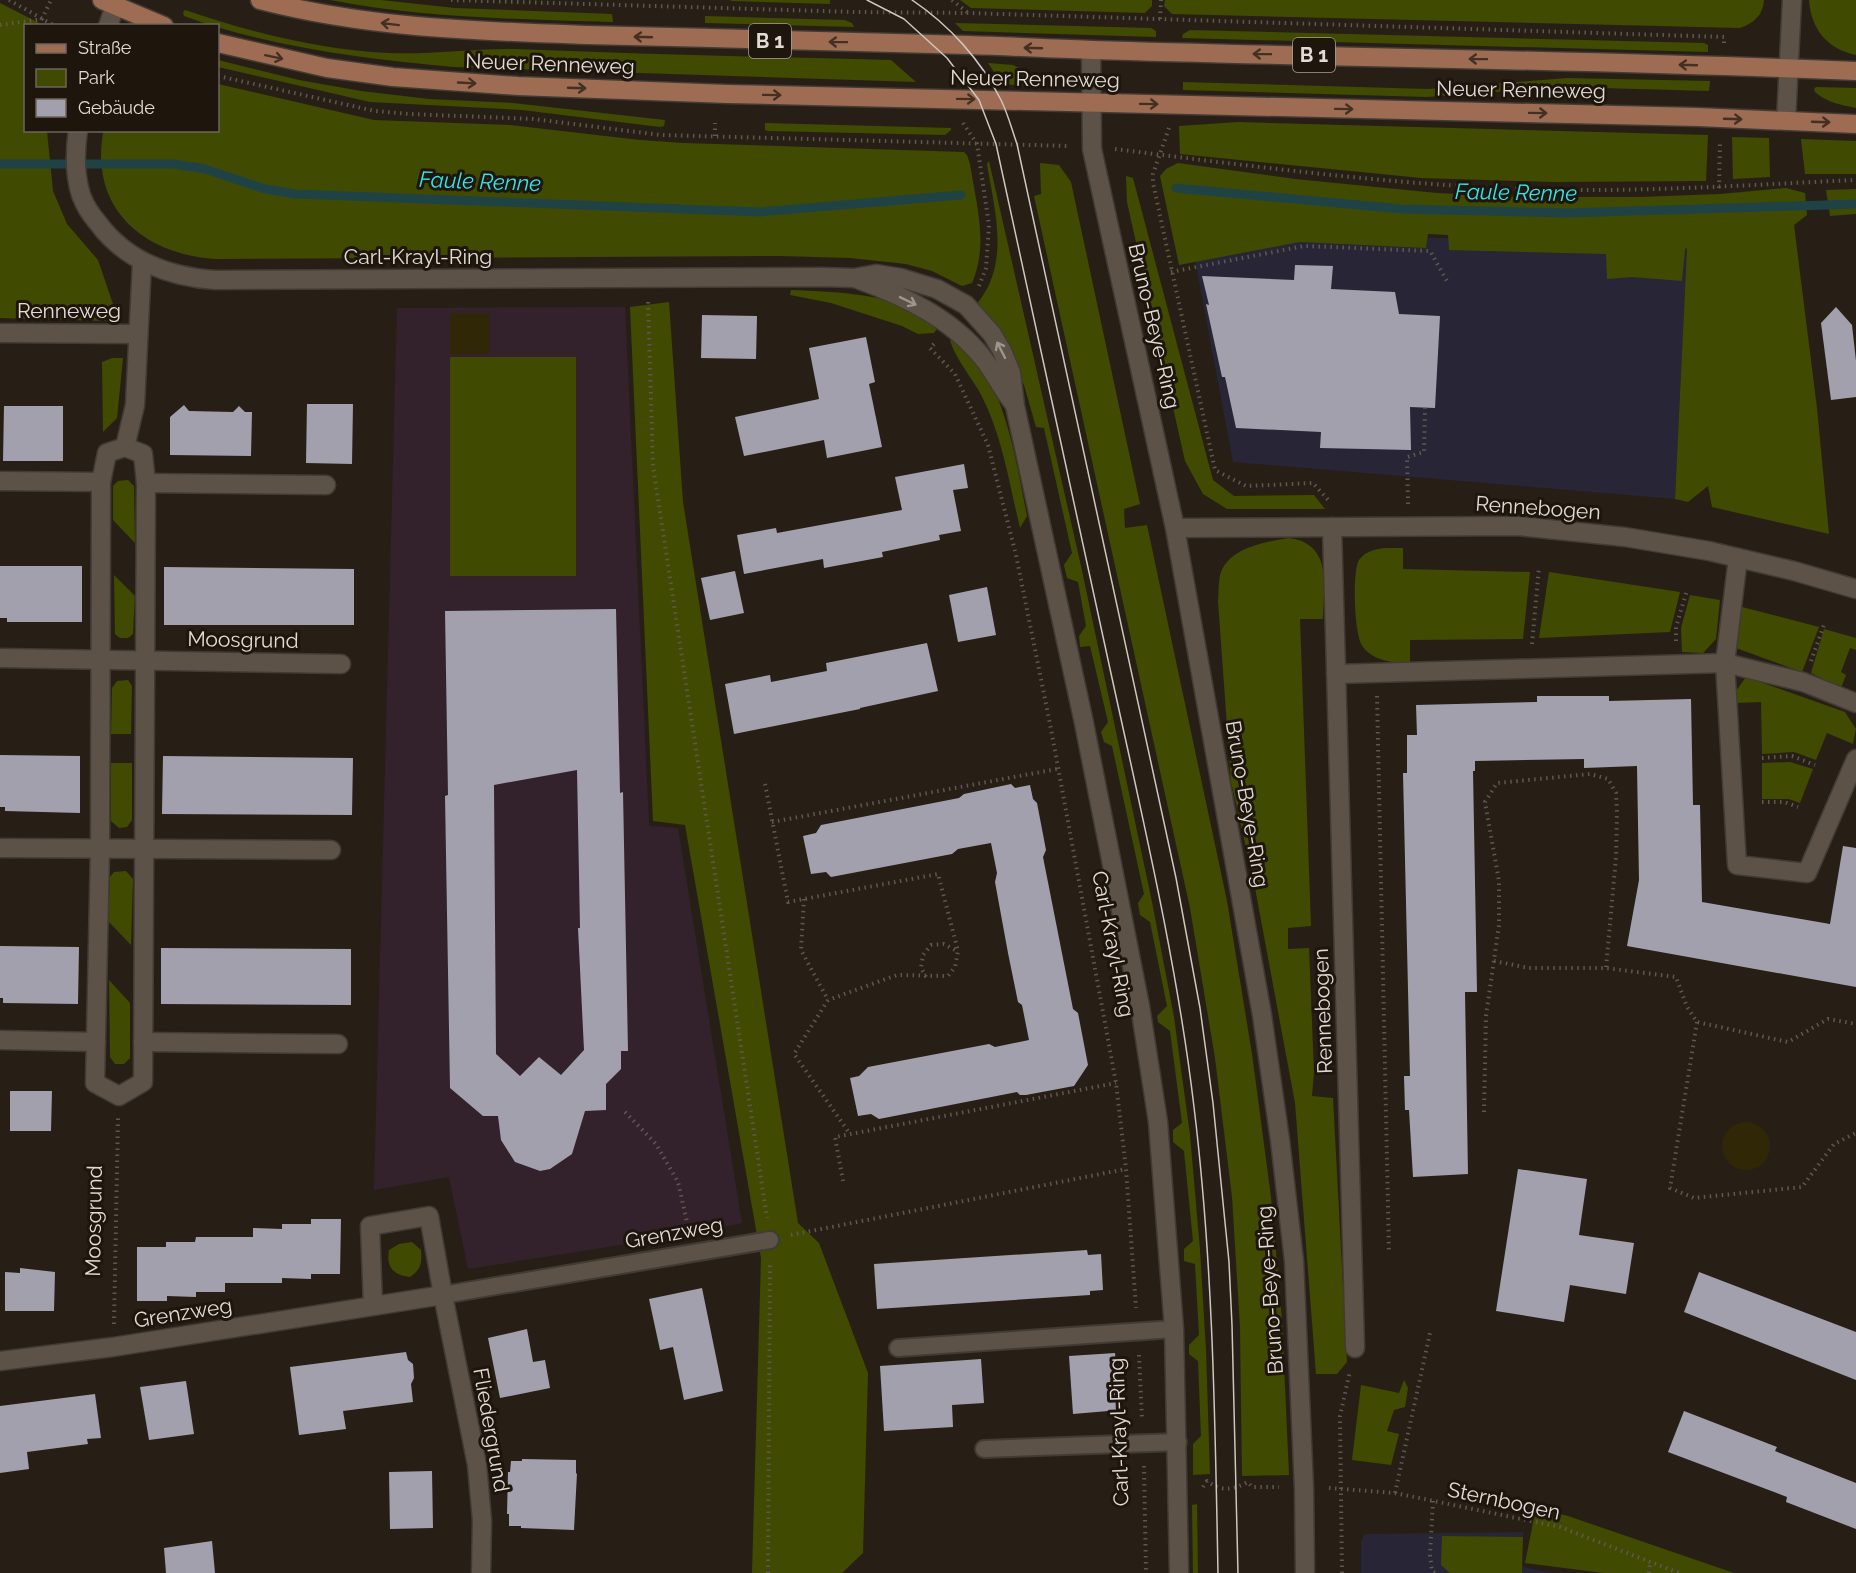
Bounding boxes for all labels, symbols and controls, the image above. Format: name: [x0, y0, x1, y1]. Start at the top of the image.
one-way arrow: [380, 19, 400, 30]
legend: [24, 24, 219, 132]
road number: B 1: [749, 24, 791, 58]
one-way arrow: [634, 31, 654, 42]
one-way arrow: [829, 36, 849, 48]
text: Straße: [78, 37, 132, 58]
road number: B 1: [1293, 38, 1335, 72]
one-way arrow: [1023, 42, 1043, 53]
street label: Neuer Renneweg: [465, 48, 635, 79]
one-way arrow: [1252, 48, 1272, 60]
one-way arrow: [264, 52, 284, 63]
one-way arrow: [1468, 53, 1488, 65]
one-way arrow: [1679, 60, 1699, 71]
street label: Neuer Renneweg: [950, 65, 1120, 92]
text: Park: [78, 67, 115, 88]
street label: Neuer Renneweg: [1436, 76, 1606, 103]
one-way arrow: [457, 78, 477, 89]
one-way arrow: [566, 83, 586, 94]
one-way arrow: [761, 89, 781, 101]
one-way arrow: [956, 94, 976, 105]
text: Gebäude: [78, 97, 155, 118]
one-way arrow: [1139, 98, 1159, 110]
one-way arrow: [1334, 103, 1354, 114]
one-way arrow: [1527, 108, 1547, 119]
one-way arrow: [1722, 113, 1742, 125]
one-way arrow: [1811, 117, 1831, 128]
water label: Faule Renne: [418, 166, 542, 196]
water label: Faule Renne: [1455, 178, 1578, 206]
street label: Bruno-Beye-Ring: [1123, 241, 1186, 411]
street label: Carl-Krayl-Ring: [344, 244, 492, 269]
one-way arrow: [899, 295, 917, 307]
street label: Renneweg: [17, 298, 121, 323]
one-way arrow: [994, 341, 1006, 359]
street label: Rennebogen: [1475, 491, 1602, 524]
street label: Moosgrund: [187, 626, 299, 653]
street label: Bruno-Beye-Ring: [1221, 719, 1274, 889]
street label: Carl-Krayl-Ring: [1087, 869, 1140, 1019]
street label: Rennebogen: [1308, 948, 1337, 1074]
street label: Moosgrund: [80, 1165, 107, 1277]
street label: Bruno-Beye-Ring: [1251, 1205, 1288, 1375]
street label: Grenzweg: [623, 1212, 725, 1253]
street label: Grenzweg: [132, 1292, 234, 1333]
street label: Carl-Krayl-Ring: [1103, 1357, 1134, 1507]
street label: Fliedergrund: [468, 1366, 515, 1494]
street label: Sternbogen: [1446, 1476, 1563, 1525]

